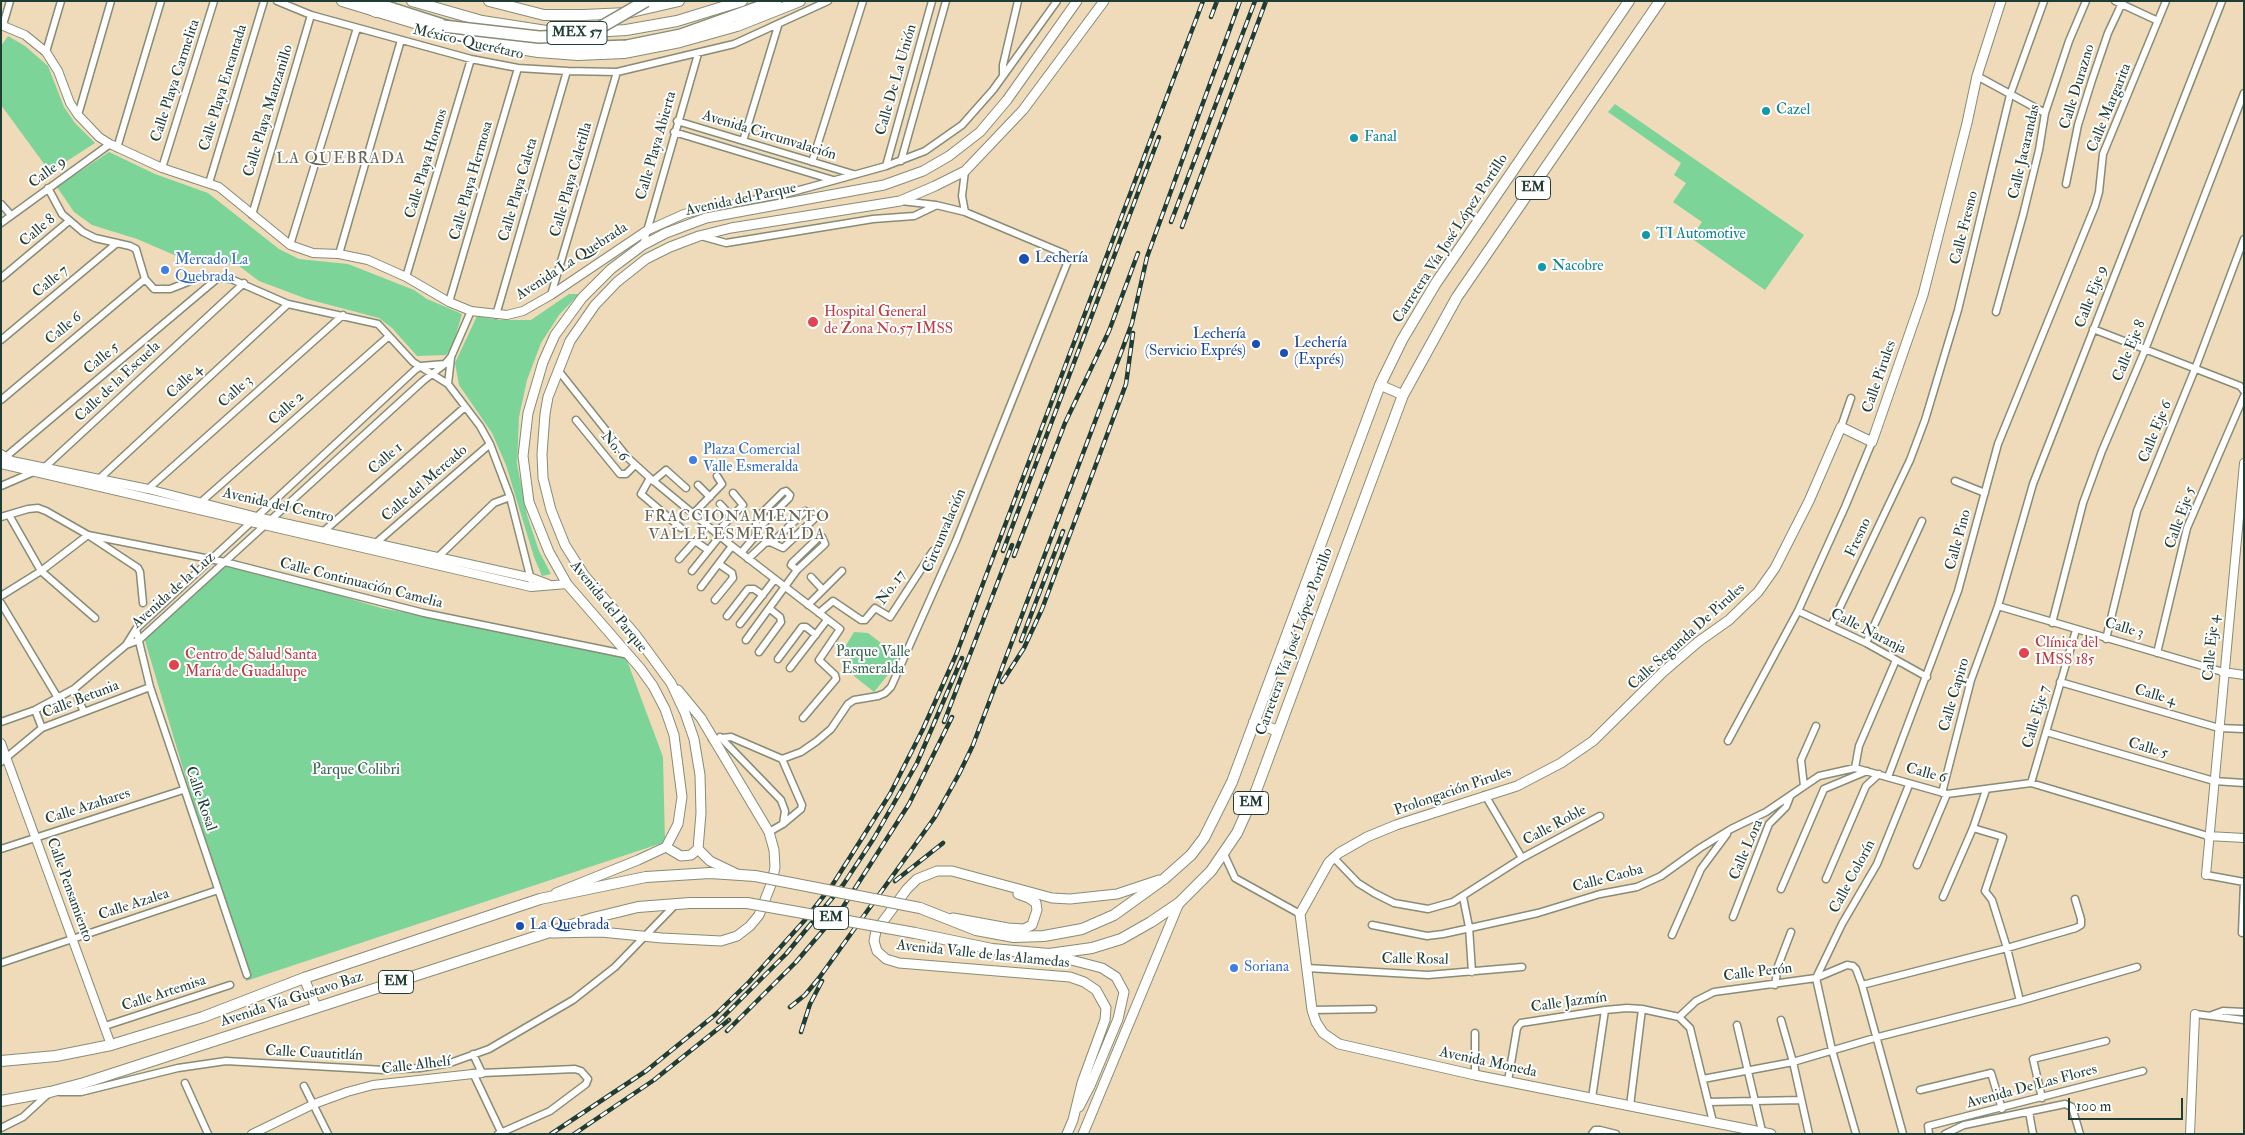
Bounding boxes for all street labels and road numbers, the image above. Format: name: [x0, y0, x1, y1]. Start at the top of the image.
street label: Calle Playa Carmelita: [148, 17, 204, 145]
street label: Calle Playa Encantada: [196, 22, 252, 154]
street label: México-Querétaro: [411, 22, 525, 64]
road number: MEX 57: [547, 22, 607, 44]
street label: Calle De La Unión: [873, 22, 921, 138]
street label: Calle Durazno: [2057, 42, 2099, 132]
street label: Calle Playa Manzanillo: [240, 43, 298, 179]
street label: Calle Margarita: [2084, 61, 2136, 155]
street label: Calle Playa Abierta: [633, 90, 681, 202]
street label: Calle Jacarandas: [2005, 103, 2045, 201]
street label: Calle Playa Hornos: [402, 107, 452, 221]
street label: Avenida Circunvalación: [700, 107, 838, 165]
street label: Calle Playa Hermosa: [446, 120, 498, 242]
street label: Calle Playa Caletilla: [547, 121, 597, 239]
street label: Calle Playa Caleta: [496, 136, 542, 244]
street label: Carretera Vía José López Portillo: [1390, 151, 1512, 327]
street label: Calle 9: [26, 153, 70, 193]
road number: EM: [1516, 177, 1550, 200]
street label: Avenida del Parque: [684, 179, 798, 221]
street label: Calle Fresno: [1947, 189, 1983, 267]
street label: Calle 8: [16, 211, 60, 251]
street label: Avenida La Quebrada: [513, 219, 631, 305]
street label: Calle 7: [29, 262, 73, 302]
street label: Calle Eje 9: [2072, 263, 2112, 331]
street label: Calle 6: [42, 309, 86, 349]
street label: Calle Eje 8: [2110, 318, 2150, 384]
street label: Calle de la Escuela: [72, 338, 164, 426]
street label: Calle Pirules: [1859, 338, 1901, 416]
street label: Calle 5: [81, 339, 123, 379]
street label: Calle 4: [163, 361, 207, 403]
street label: Calle 3: [215, 372, 257, 412]
street label: Calle 2: [265, 388, 309, 430]
street label: Calle Eje 6: [2135, 398, 2177, 466]
street label: No. 6: [596, 428, 632, 466]
street label: Calle 1: [365, 439, 407, 479]
street label: Calle del Mercado: [378, 442, 472, 526]
street label: Avenida del Centro: [221, 484, 335, 528]
street label: Calle Eje 5: [2162, 485, 2200, 551]
street label: Circunvalación: [919, 486, 971, 576]
street label: Calle Pino: [1942, 508, 1976, 572]
street label: Fresno: [1842, 516, 1876, 560]
street label: Carretera Vía José López Portillo: [1253, 546, 1337, 738]
street label: Avenida de la Luz: [129, 549, 219, 633]
street label: Calle Continuación Camelia: [278, 555, 444, 613]
street label: Avenida del Parque: [566, 557, 650, 657]
street label: No. 17: [873, 567, 911, 609]
street label: Calle Segunda De Pirules: [1625, 580, 1749, 694]
street label: Calle Naranja: [1827, 605, 1909, 659]
street label: Calle Eje 4: [2200, 614, 2224, 682]
street label: Calle 3: [2102, 615, 2146, 643]
street label: Calle Capiro: [1936, 656, 1974, 734]
street label: Calle Betunia: [40, 677, 122, 723]
street label: Calle 4: [2132, 682, 2178, 710]
street label: Calle Eje 7: [2019, 683, 2055, 751]
street label: Calle 5: [2126, 735, 2170, 763]
street label: Calle 6: [1904, 760, 1948, 788]
street label: Prolongación Pirules: [1392, 763, 1514, 821]
street label: Calle Rosal: [181, 764, 219, 834]
street label: Calle Azahares: [43, 785, 133, 829]
road number: EM: [1234, 791, 1268, 814]
street label: Calle Roble: [1520, 802, 1590, 850]
street label: Calle Lora: [1726, 817, 1768, 883]
street label: Calle Pensamiento: [42, 836, 96, 944]
street label: Calle Colorín: [1826, 837, 1880, 917]
street label: Calle Caoba: [1571, 861, 1645, 897]
street label: Calle Azalea: [96, 885, 172, 925]
road number: EM: [814, 906, 848, 930]
street label: Avenida Valle de las Alamedas: [896, 937, 1070, 973]
street label: Calle Rosal: [1381, 950, 1449, 970]
street label: Calle Perón: [1723, 960, 1793, 986]
street label: Avenida Vía Gustavo Baz: [218, 968, 366, 1032]
road number: EM: [378, 970, 414, 994]
street label: Calle Artemisa: [120, 972, 208, 1016]
street label: Calle Jazmín: [1530, 989, 1608, 1017]
street label: Calle Cuautitlán: [265, 1042, 363, 1066]
street label: Avenida Moneda: [1438, 1044, 1538, 1082]
street label: Calle Alhelí: [380, 1053, 452, 1079]
street label: Avenida De Las Flores: [1965, 1061, 2099, 1113]

